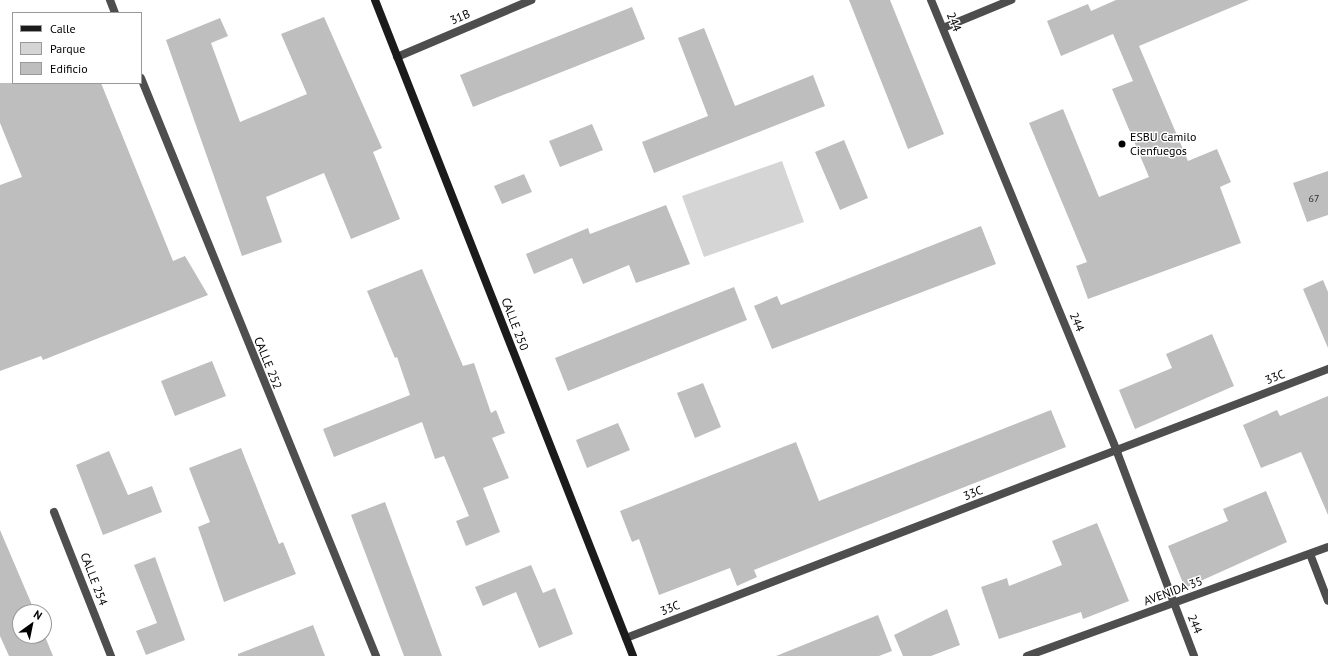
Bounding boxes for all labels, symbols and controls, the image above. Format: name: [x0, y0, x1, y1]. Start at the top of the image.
street label: 31B: [448, 6, 472, 28]
street label: 244: [944, 10, 964, 34]
legend: [12, 12, 142, 84]
text: Calle: [50, 21, 76, 36]
text: Parque: [50, 41, 85, 56]
text: Edificio: [50, 61, 88, 76]
place label: ESBU Camilo Cienfuegos: [1130, 130, 1196, 158]
marker: ESBU Camilo Cienfuegos: [1117, 139, 1127, 149]
house number: 67: [1309, 193, 1319, 205]
street label: CALLE 250: [498, 296, 532, 352]
street label: 244: [1067, 310, 1087, 334]
street label: CALLE 252: [251, 335, 285, 391]
street label: 33C: [1263, 367, 1287, 387]
street label: 33C: [961, 483, 985, 503]
street label: CALLE 254: [77, 551, 111, 607]
street label: AVENIDA 35: [1141, 574, 1205, 608]
street label: 33C: [658, 598, 682, 618]
north arrow: [12, 604, 52, 644]
text: N: [31, 607, 45, 623]
street label: 244: [1185, 612, 1205, 636]

